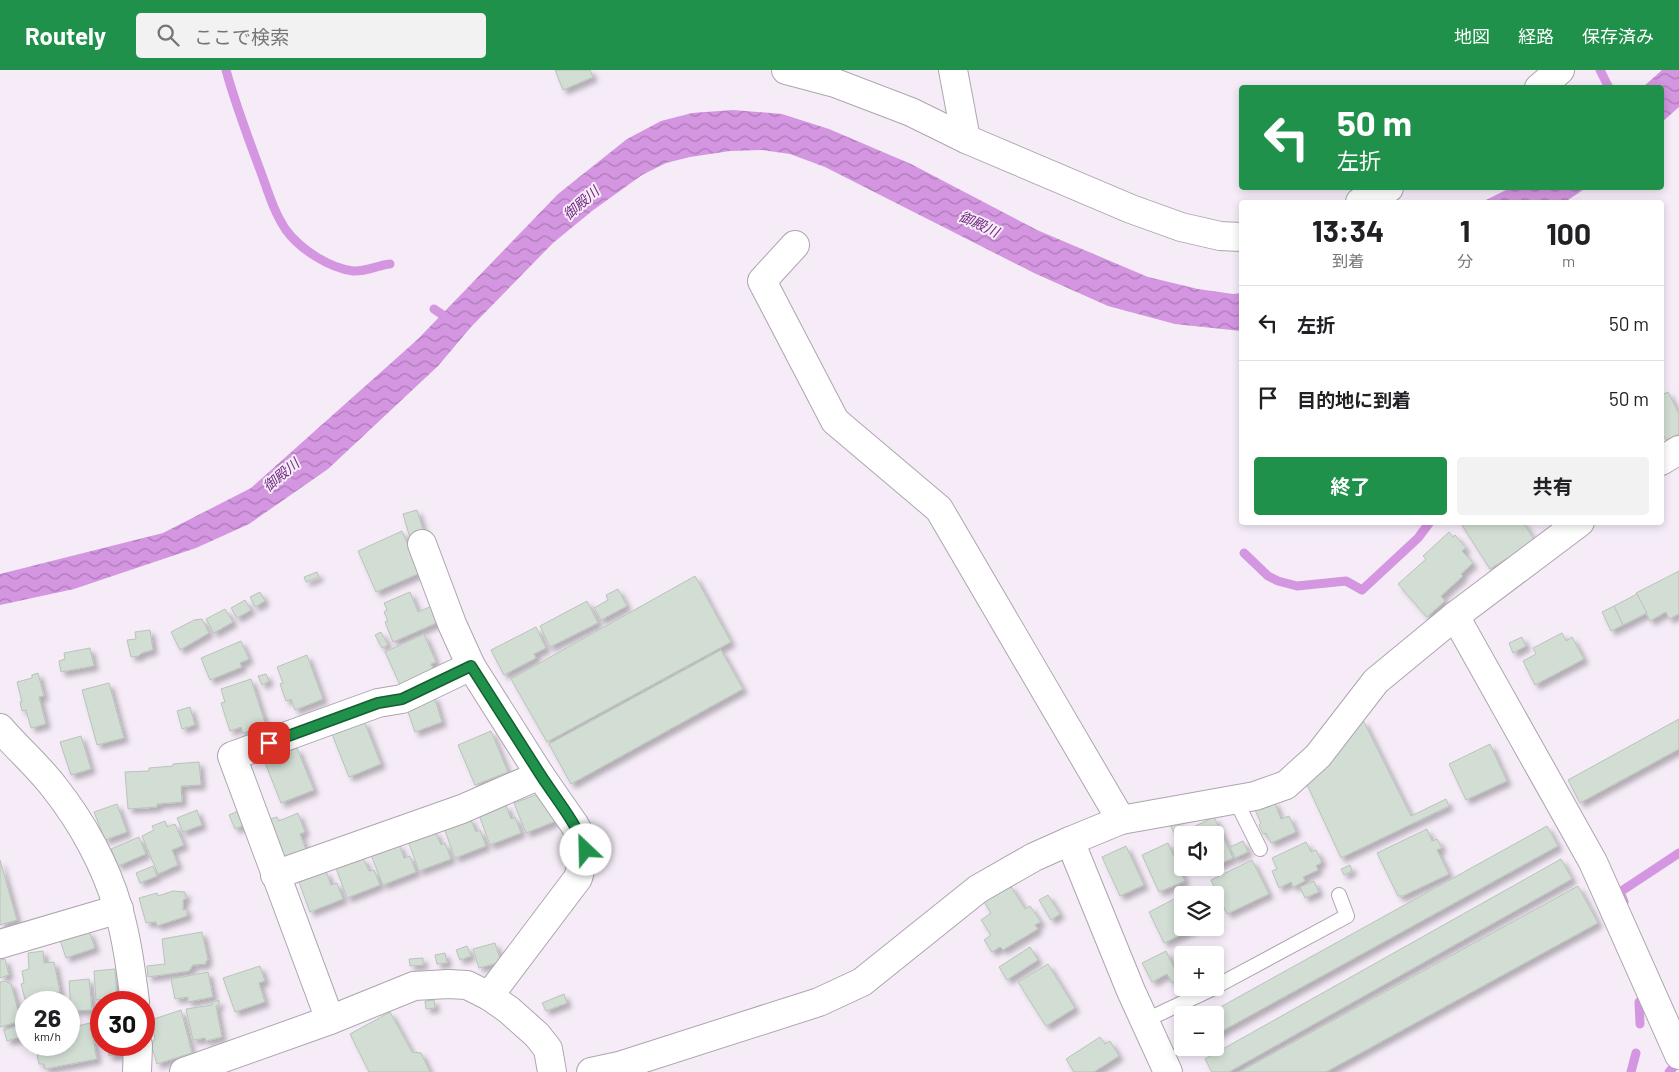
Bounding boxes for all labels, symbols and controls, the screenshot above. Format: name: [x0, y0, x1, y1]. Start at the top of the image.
search box: [136, 13, 486, 58]
text: Routely: [25, 21, 106, 50]
icon: search: [154, 21, 182, 49]
text: ここで検索: [194, 25, 289, 48]
text: 地図: [1454, 25, 1490, 47]
text: 経路: [1518, 25, 1554, 47]
text: 保存済み: [1582, 25, 1654, 47]
text: 50 m: [1337, 101, 1412, 143]
icon: left: [1254, 105, 1319, 170]
text: 左折: [1337, 147, 1381, 173]
water label: 御殿川: [559, 181, 604, 223]
water label: 御殿川: [957, 207, 1004, 241]
text: 13:34: [1312, 212, 1384, 248]
text: 1: [1460, 212, 1470, 248]
text: 100: [1546, 215, 1591, 251]
text: 到着: [1332, 251, 1364, 270]
text: 分: [1457, 251, 1473, 270]
text: m: [1562, 251, 1575, 270]
icon: left: [1254, 309, 1282, 337]
text: 50 m: [1609, 312, 1649, 335]
text: 左折: [1297, 313, 1335, 336]
icon: arrive: [1254, 384, 1282, 412]
text: 50 m: [1609, 387, 1649, 410]
text: 目的地に到着: [1297, 388, 1411, 411]
water label: 御殿川: [259, 453, 304, 495]
button: 終了: [1254, 457, 1447, 515]
button: 共有: [1457, 457, 1649, 515]
pin: [248, 722, 290, 764]
icon: arrive: [255, 729, 283, 757]
position arrow: [559, 823, 611, 875]
map controls: [1174, 826, 1224, 1056]
button: sound: [1174, 826, 1224, 876]
button: layers: [1174, 886, 1224, 936]
button: +: [1174, 946, 1224, 996]
speed limit sign: 30: [90, 991, 155, 1056]
text: 26: [34, 1002, 61, 1032]
button: −: [1174, 1006, 1224, 1056]
text: km/h: [34, 1029, 61, 1043]

